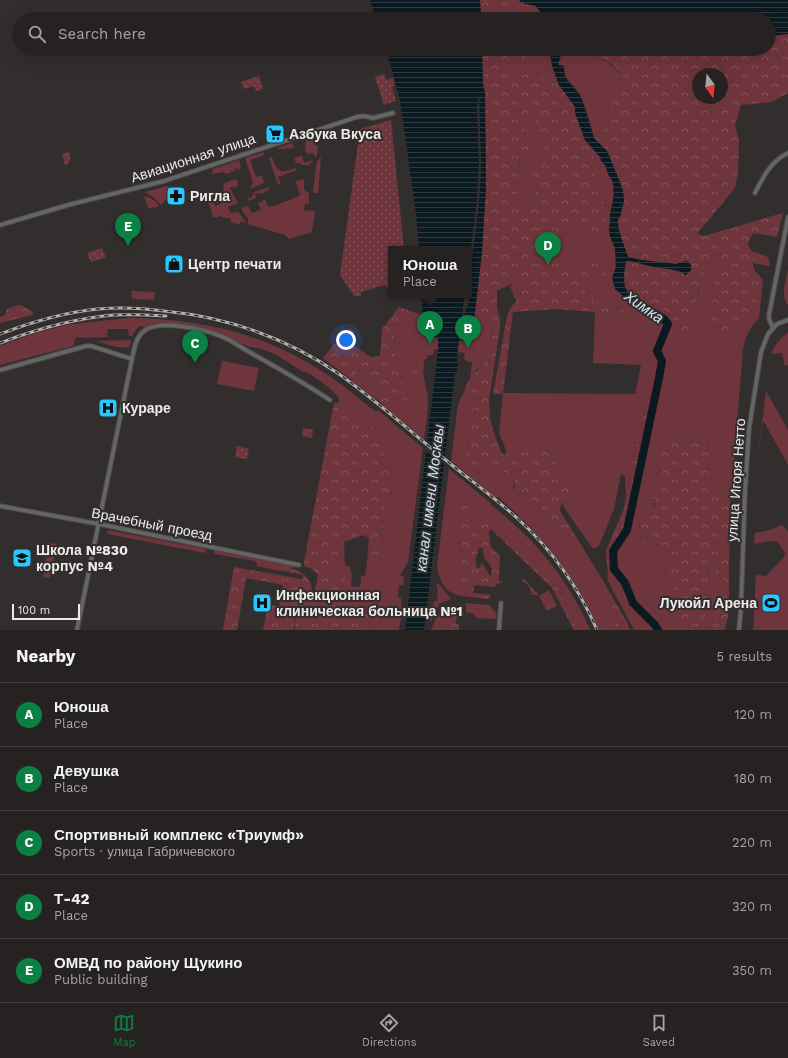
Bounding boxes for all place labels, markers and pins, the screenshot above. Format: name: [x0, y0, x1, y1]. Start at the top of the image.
supermarket icon: Азбука Вкуса: [264, 123, 286, 145]
place label: Азбука Вкуса: [289, 126, 381, 142]
pharmacy icon: Ригла: [165, 185, 187, 207]
place label: Ригла: [190, 188, 230, 204]
pin: E: [115, 213, 141, 246]
pin: D: [535, 232, 561, 265]
shop icon: Центр печати: [163, 253, 185, 275]
place label: Центр печати: [188, 256, 281, 272]
pin: A: [417, 311, 443, 344]
pin: B: [455, 315, 481, 348]
pin: C: [182, 330, 208, 363]
hospital icon: Кураре: [97, 397, 119, 419]
place label: Кураре: [122, 400, 171, 416]
place label: Школа №830 корпус №4: [36, 542, 128, 574]
school or university icon: Школа №830 корпус №4: [11, 547, 33, 569]
place label: Инфекционная клиническая больница №1: [276, 587, 463, 619]
hospital icon: Инфекционная клиническая больница №1: [251, 592, 273, 614]
sports icon: Лукойл Арена: [760, 592, 782, 614]
place label: Лукойл Арена: [660, 595, 757, 611]

